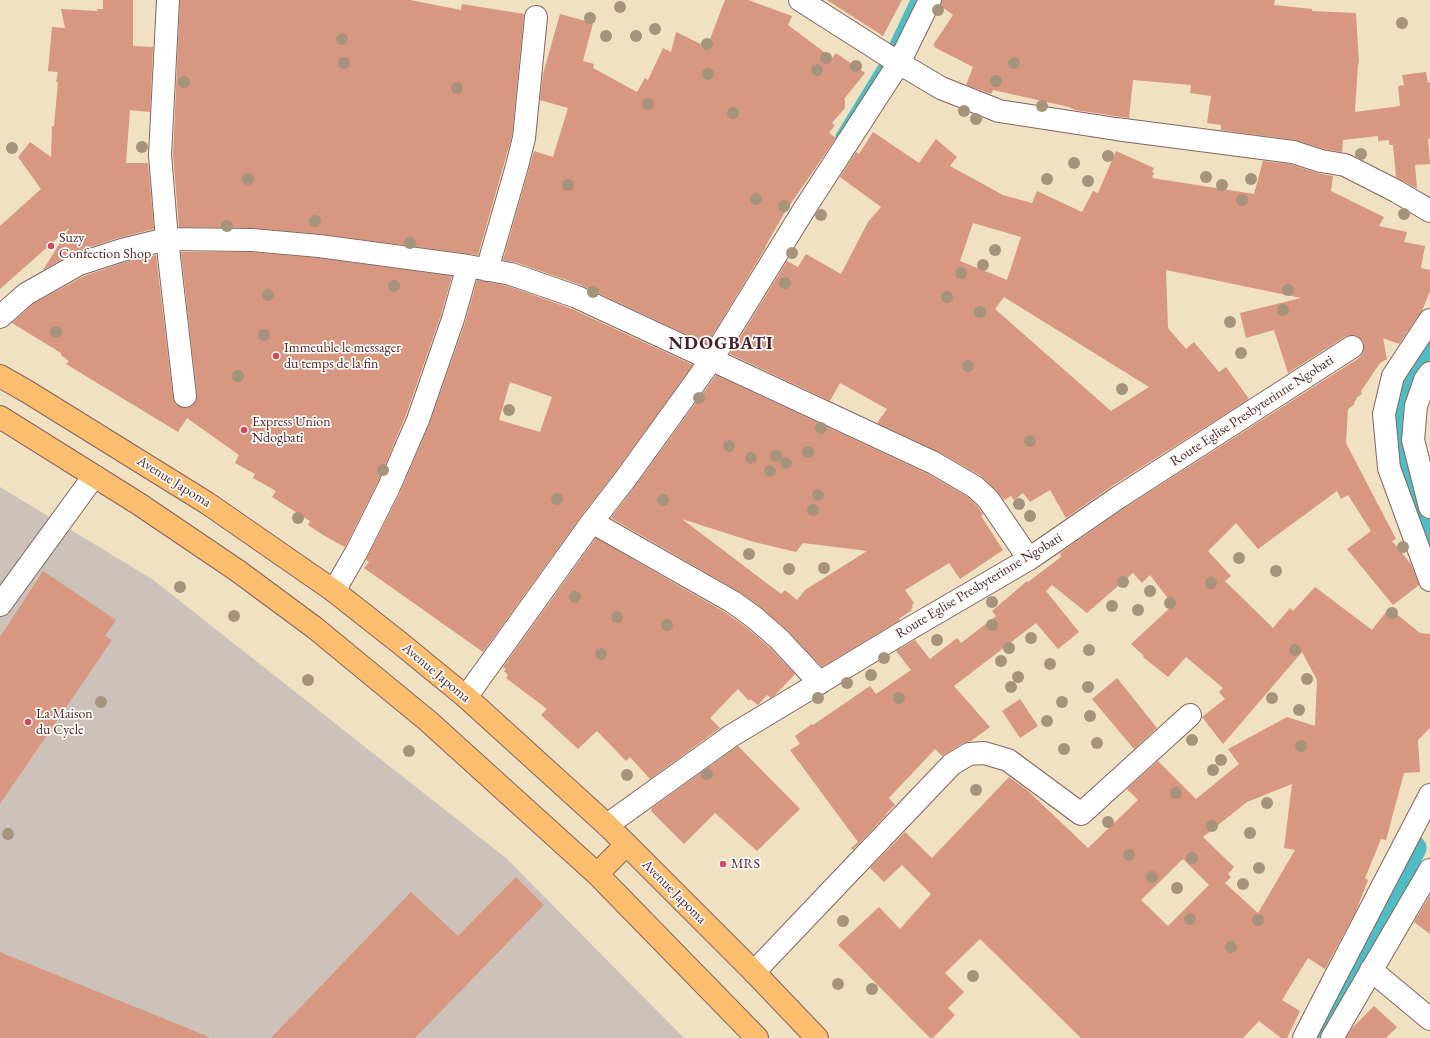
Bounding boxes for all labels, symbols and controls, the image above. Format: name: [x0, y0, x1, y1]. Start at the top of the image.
place label: Suzy Confection Shop: [59, 230, 151, 262]
marker: Suzy Confection Shop: [46, 241, 56, 251]
district label: NDOGBATI: [669, 333, 773, 355]
place label: Immeuble le messager du temps de la fin: [284, 340, 401, 372]
marker: Immeuble le messager du temps de la fin: [271, 351, 281, 361]
street label: Route Eglise Presbyterinne Ngobati: [1167, 352, 1337, 470]
place label: Express Union Ndogbati: [252, 414, 331, 446]
marker: Express Union Ndogbati: [239, 425, 249, 435]
street label: Avenue Japoma: [134, 453, 214, 511]
street label: Route Eglise Presbyterinne Ngobati: [893, 530, 1065, 642]
street label: Avenue Japoma: [398, 640, 474, 706]
place label: La Maison du Cycle: [36, 706, 93, 738]
marker: La Maison du Cycle: [23, 717, 33, 727]
street label: Avenue Japoma: [638, 856, 710, 928]
place label: MRS: [731, 856, 760, 872]
marker: MRS: [718, 859, 728, 869]

